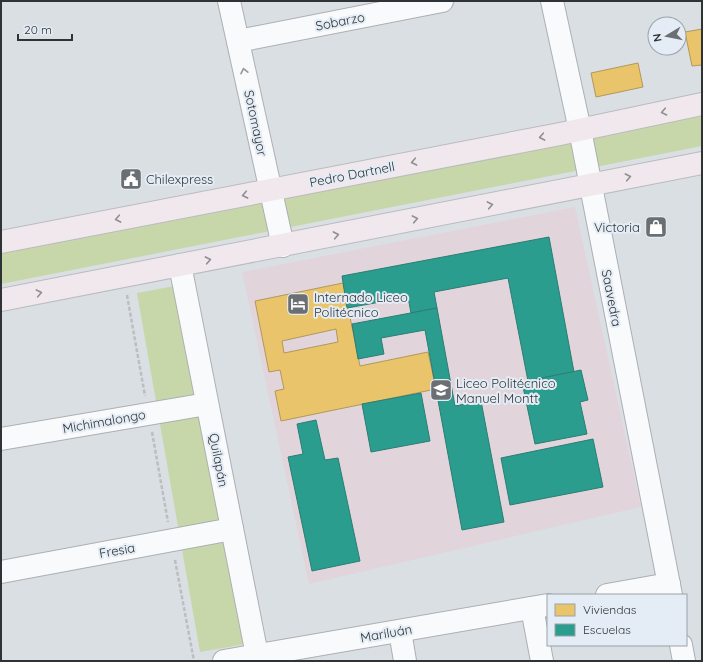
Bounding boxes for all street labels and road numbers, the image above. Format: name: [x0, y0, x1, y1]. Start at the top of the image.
street label: Sobarzo: [314, 8, 366, 34]
street label: Sotomayor: [241, 88, 271, 158]
street label: Pedro Dartnell: [308, 158, 396, 190]
street label: Saavedra: [599, 268, 625, 328]
street label: Michimalongo: [61, 406, 147, 436]
street label: Quilapán: [206, 432, 232, 488]
street label: Fresia: [98, 539, 136, 561]
street label: Mariluán: [359, 621, 413, 645]

